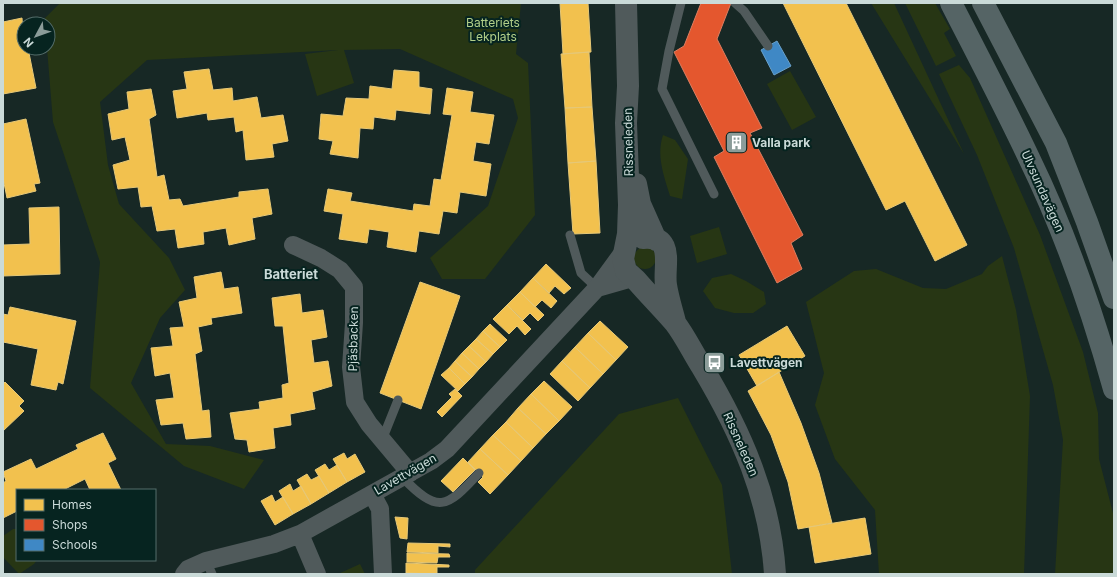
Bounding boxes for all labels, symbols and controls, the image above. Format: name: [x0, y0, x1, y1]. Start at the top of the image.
park label: Batteriets Lekplats: [466, 15, 520, 44]
north arrow: [16, 16, 56, 56]
text: N: [20, 35, 36, 50]
street label: Rissneleden: [620, 108, 636, 176]
building icon: Valla park: [724, 129, 750, 155]
place label: Valla park: [752, 135, 810, 150]
street label: Ulvsundavägen: [1018, 148, 1068, 234]
district label: Batteriet: [264, 266, 318, 282]
street label: Pjäsbacken: [345, 306, 361, 372]
bus stop icon: Lavettvägen: [701, 349, 727, 375]
place label: Lavettvägen: [730, 355, 803, 370]
street label: Rissneleden: [720, 410, 762, 478]
street label: Lavettvägen: [371, 450, 439, 498]
legend: [16, 489, 156, 561]
text: Homes: [52, 497, 92, 512]
text: Shops: [52, 517, 88, 532]
text: Schools: [52, 537, 97, 552]

